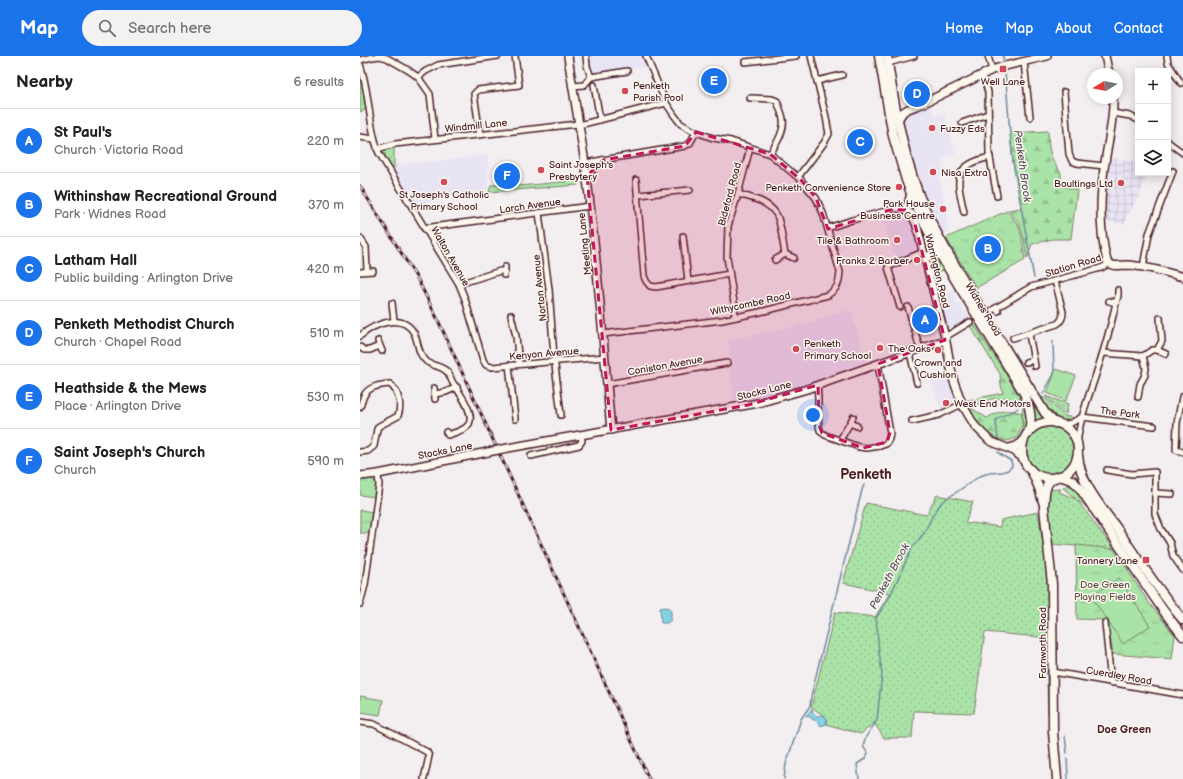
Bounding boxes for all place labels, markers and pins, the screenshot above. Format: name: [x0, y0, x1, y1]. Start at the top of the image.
marker: Well Lane: [998, 64, 1008, 74]
pin: E: [701, 66, 727, 96]
place label: Well Lane: [981, 76, 1025, 88]
pin: D: [904, 79, 930, 109]
place label: Penketh Parish Pool: [633, 80, 683, 104]
marker: Penketh Parish Pool: [620, 86, 630, 96]
marker: Fuzzy Eds: [927, 123, 937, 133]
place label: Fuzzy Eds: [940, 123, 985, 135]
pin: C: [847, 127, 873, 157]
place label: Saint Joseph's Presbytery: [549, 159, 613, 183]
pin: F: [494, 161, 520, 191]
marker: Saint Joseph's Presbytery: [536, 165, 546, 175]
marker: Nisa Extra: [928, 167, 938, 177]
place label: Nisa Extra: [941, 167, 988, 179]
marker: St Joseph's Catholic Primary School: [439, 177, 449, 187]
place label: Boultings Ltd: [1054, 178, 1113, 190]
marker: Boultings Ltd: [1116, 178, 1126, 188]
place label: Penketh Convenience Store: [765, 182, 891, 194]
marker: Penketh Convenience Store: [894, 182, 904, 192]
place label: St Joseph's Catholic Primary School: [399, 189, 489, 213]
place label: Park House Business Centre: [860, 198, 935, 222]
marker: Park House Business Centre: [938, 204, 948, 214]
pin: B: [975, 234, 1001, 264]
place label: Tile & Bathroom: [817, 235, 889, 247]
marker: Tile & Bathroom: [892, 235, 902, 245]
place label: Franks 2 Barber: [836, 255, 909, 267]
marker: Franks 2 Barber: [912, 255, 922, 265]
pin: A: [912, 305, 938, 335]
place label: Penketh Primary School: [804, 338, 871, 362]
marker: The Oaks: [875, 343, 885, 353]
place label: The Oaks: [888, 343, 931, 355]
marker: Penketh Primary School: [791, 344, 801, 354]
marker: Crown and Cushion: [933, 345, 943, 355]
place label: Crown and Cushion: [914, 357, 962, 381]
marker: West End Motors: [941, 398, 951, 408]
place label: West End Motors: [954, 398, 1031, 410]
place label: Tannery Lane: [1077, 555, 1138, 567]
marker: Tannery Lane: [1141, 555, 1151, 565]

